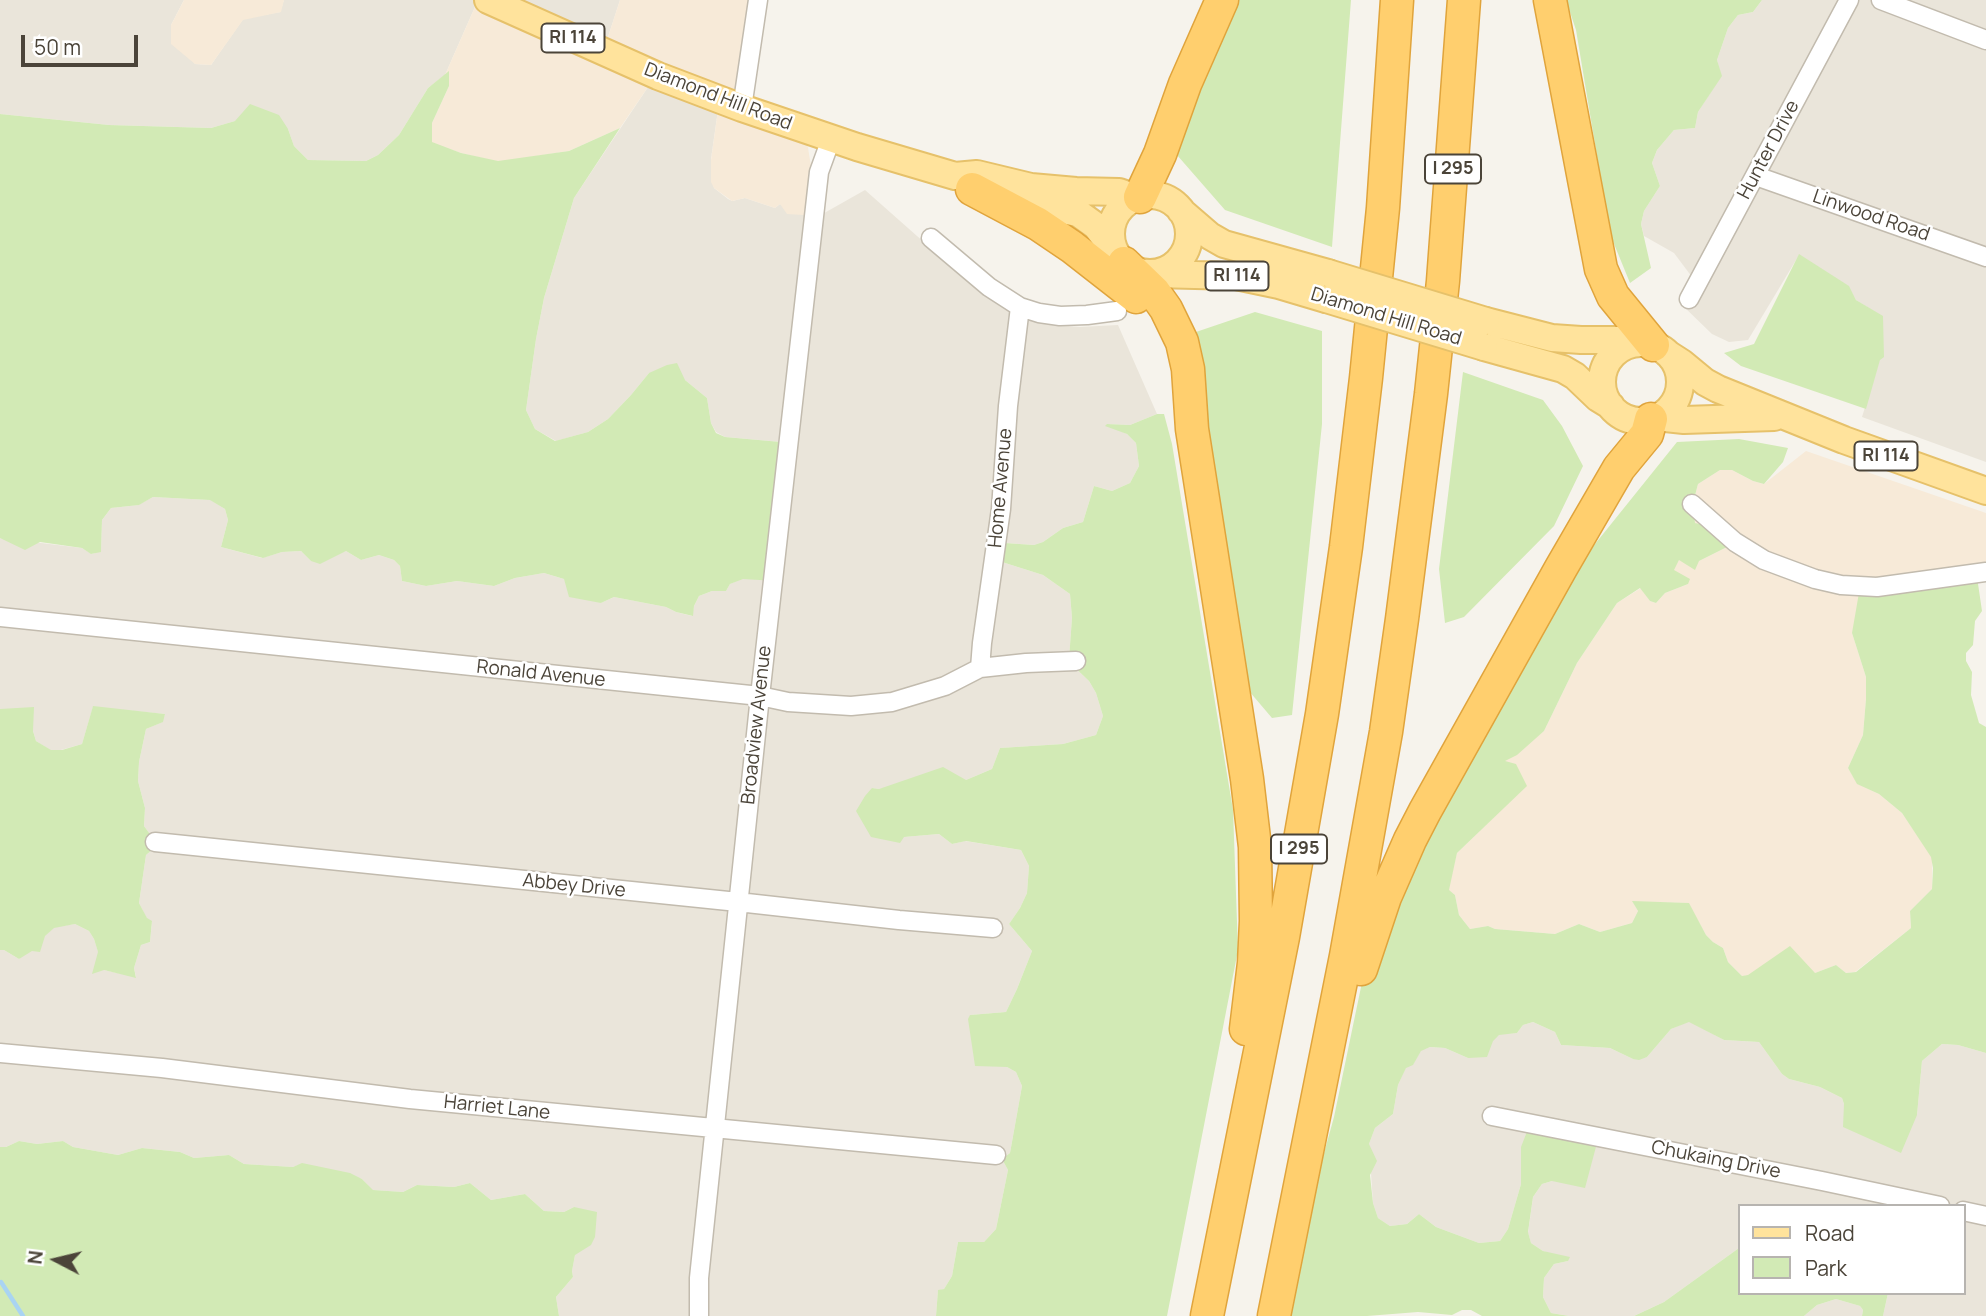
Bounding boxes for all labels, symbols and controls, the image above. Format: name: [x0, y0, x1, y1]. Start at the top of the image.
scale bar: [24, 21, 142, 65]
road number: RI 114: [542, 24, 604, 52]
text: 50 m: [34, 33, 81, 61]
street label: Diamond Hill Road: [641, 58, 795, 136]
street label: Hunter Drive: [1733, 97, 1805, 203]
road number: I 295: [1425, 154, 1481, 184]
street label: Linwood Road: [1810, 185, 1932, 247]
road number: RI 114: [1206, 262, 1268, 290]
street label: Diamond Hill Road: [1308, 283, 1464, 351]
street label: Home Avenue: [984, 427, 1018, 549]
road number: RI 114: [1854, 442, 1918, 470]
street label: Broadview Avenue: [737, 644, 777, 806]
street label: Ronald Avenue: [475, 656, 607, 692]
road number: I 295: [1271, 834, 1327, 864]
street label: Abbey Drive: [521, 869, 627, 903]
street label: Harriet Lane: [443, 1091, 551, 1125]
street label: Chukaing Drive: [1649, 1136, 1783, 1184]
legend: [1738, 1204, 1965, 1295]
text: Road: [1805, 1219, 1855, 1247]
north arrow: [21, 1225, 91, 1295]
text: N: [21, 1249, 49, 1266]
text: Park: [1805, 1254, 1847, 1282]

